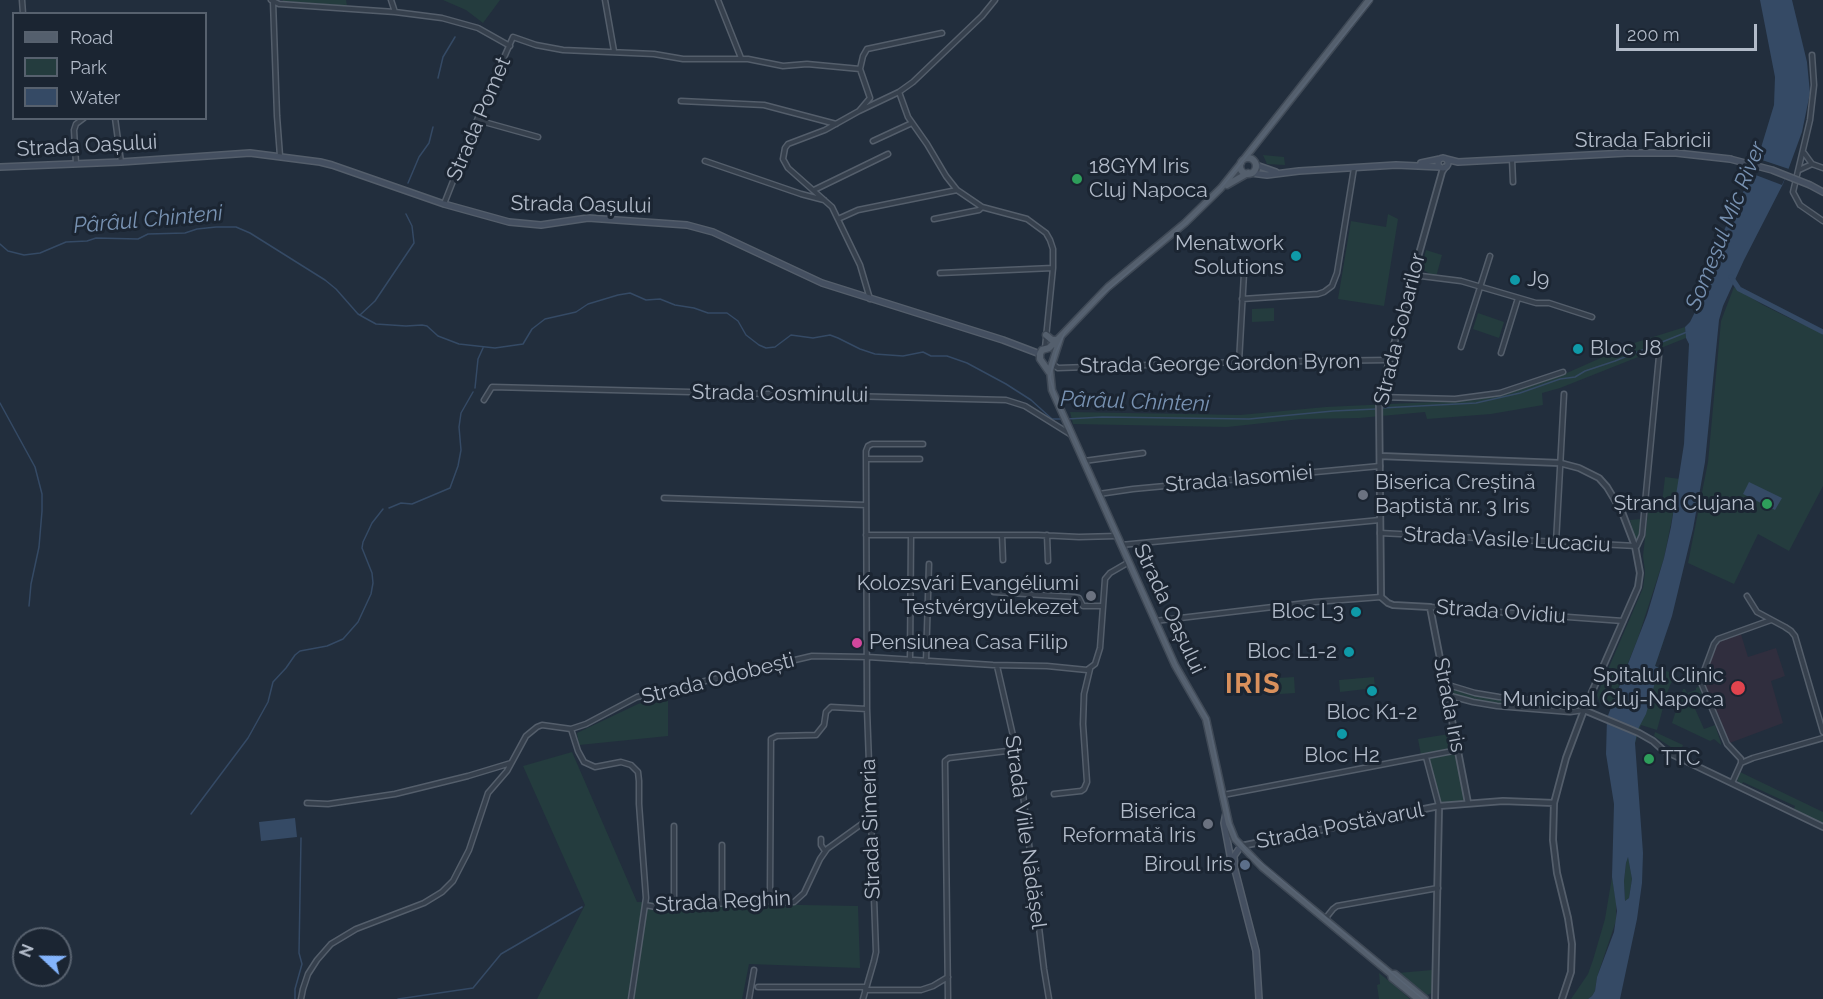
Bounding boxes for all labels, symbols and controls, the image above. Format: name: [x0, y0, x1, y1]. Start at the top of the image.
legend: [12, 12, 207, 120]
scale bar: [1619, 12, 1760, 50]
text: 200 m: [1627, 24, 1680, 45]
text: Road: [70, 27, 113, 48]
street label: Strada Pomet: [442, 53, 516, 185]
text: Park: [70, 57, 107, 78]
text: Water: [70, 87, 120, 108]
street label: Strada Fabricii: [1575, 128, 1711, 154]
street label: Strada Oașului: [16, 130, 158, 162]
water label: Someşul Mic River: [1680, 138, 1772, 314]
place label: 18GYM Iris Cluj Napoca: [1089, 154, 1208, 204]
marker: 18GYM Iris Cluj Napoca: [1070, 172, 1084, 186]
street label: Strada Oașului: [510, 191, 652, 219]
water label: Pârâul Chinteni: [72, 200, 224, 240]
place label: Menatwork Solutions: [1175, 231, 1284, 281]
marker: Menatwork Solutions: [1289, 249, 1303, 263]
street label: Strada Sobarilor: [1369, 251, 1431, 407]
place label: J9: [1527, 267, 1549, 293]
marker: J9: [1508, 273, 1522, 287]
place label: Bloc J8: [1590, 336, 1662, 362]
marker: Bloc J8: [1571, 342, 1585, 356]
street label: Strada George Gordon Byron: [1080, 349, 1360, 379]
street label: Strada Cosminului: [691, 380, 869, 408]
water label: Pârâul Chinteni: [1060, 386, 1210, 418]
street label: Strada Iasomiei: [1164, 460, 1314, 498]
place label: Biserica Creștină Baptistă nr. 3 Iris: [1375, 470, 1536, 520]
marker: Biserica Creștină Baptistă nr. 3 Iris: [1356, 488, 1370, 502]
place label: Ștrand Clujana: [1614, 491, 1755, 517]
marker: Ștrand Clujana: [1760, 497, 1774, 511]
street label: Strada Vasile Lucaciu: [1403, 522, 1611, 558]
street label: Strada Oașului: [1128, 540, 1210, 678]
place label: Kolozsvári Evangéliumi Testvérgyülekezet: [857, 571, 1079, 621]
marker: Kolozsvári Evangéliumi Testvérgyülekezet: [1084, 589, 1098, 603]
street label: Strada Ovidiu: [1435, 595, 1567, 629]
place label: Bloc L3: [1271, 599, 1344, 625]
marker: Bloc L3: [1349, 605, 1363, 619]
place label: Pensiunea Casa Filip: [869, 630, 1068, 656]
marker: Pensiunea Casa Filip: [850, 636, 864, 650]
place label: Bloc L1-2: [1247, 639, 1337, 665]
marker: Bloc L1-2: [1342, 645, 1356, 659]
street label: Strada Odobești: [639, 648, 797, 710]
street label: Strada Iris: [1428, 656, 1470, 754]
place label: Spitalul Clinic Municipal Cluj-Napoca: [1503, 663, 1724, 713]
district label: IRIS: [1225, 669, 1281, 701]
marker: Spitalul Clinic Municipal Cluj-Napoca: [1729, 679, 1747, 697]
marker: Bloc K1-2: [1365, 684, 1379, 698]
place label: Bloc K1-2: [1326, 700, 1418, 726]
marker: Bloc H2: [1335, 727, 1349, 741]
street label: Strada Viile Nădășel: [999, 734, 1051, 930]
place label: Bloc H2: [1304, 743, 1380, 769]
place label: TTC: [1661, 746, 1701, 772]
marker: TTC: [1642, 752, 1656, 766]
street label: Strada Simeria: [856, 758, 886, 900]
street label: Strada Postăvarul: [1254, 797, 1426, 855]
place label: Biserica Reformată Iris: [1062, 799, 1196, 849]
marker: Biserica Reformată Iris: [1201, 817, 1215, 831]
place label: Biroul Iris: [1144, 852, 1233, 878]
marker: Biroul Iris: [1238, 858, 1252, 872]
street label: Strada Reghin: [654, 886, 792, 918]
north arrow: [12, 927, 72, 987]
text: N: [16, 942, 38, 960]

